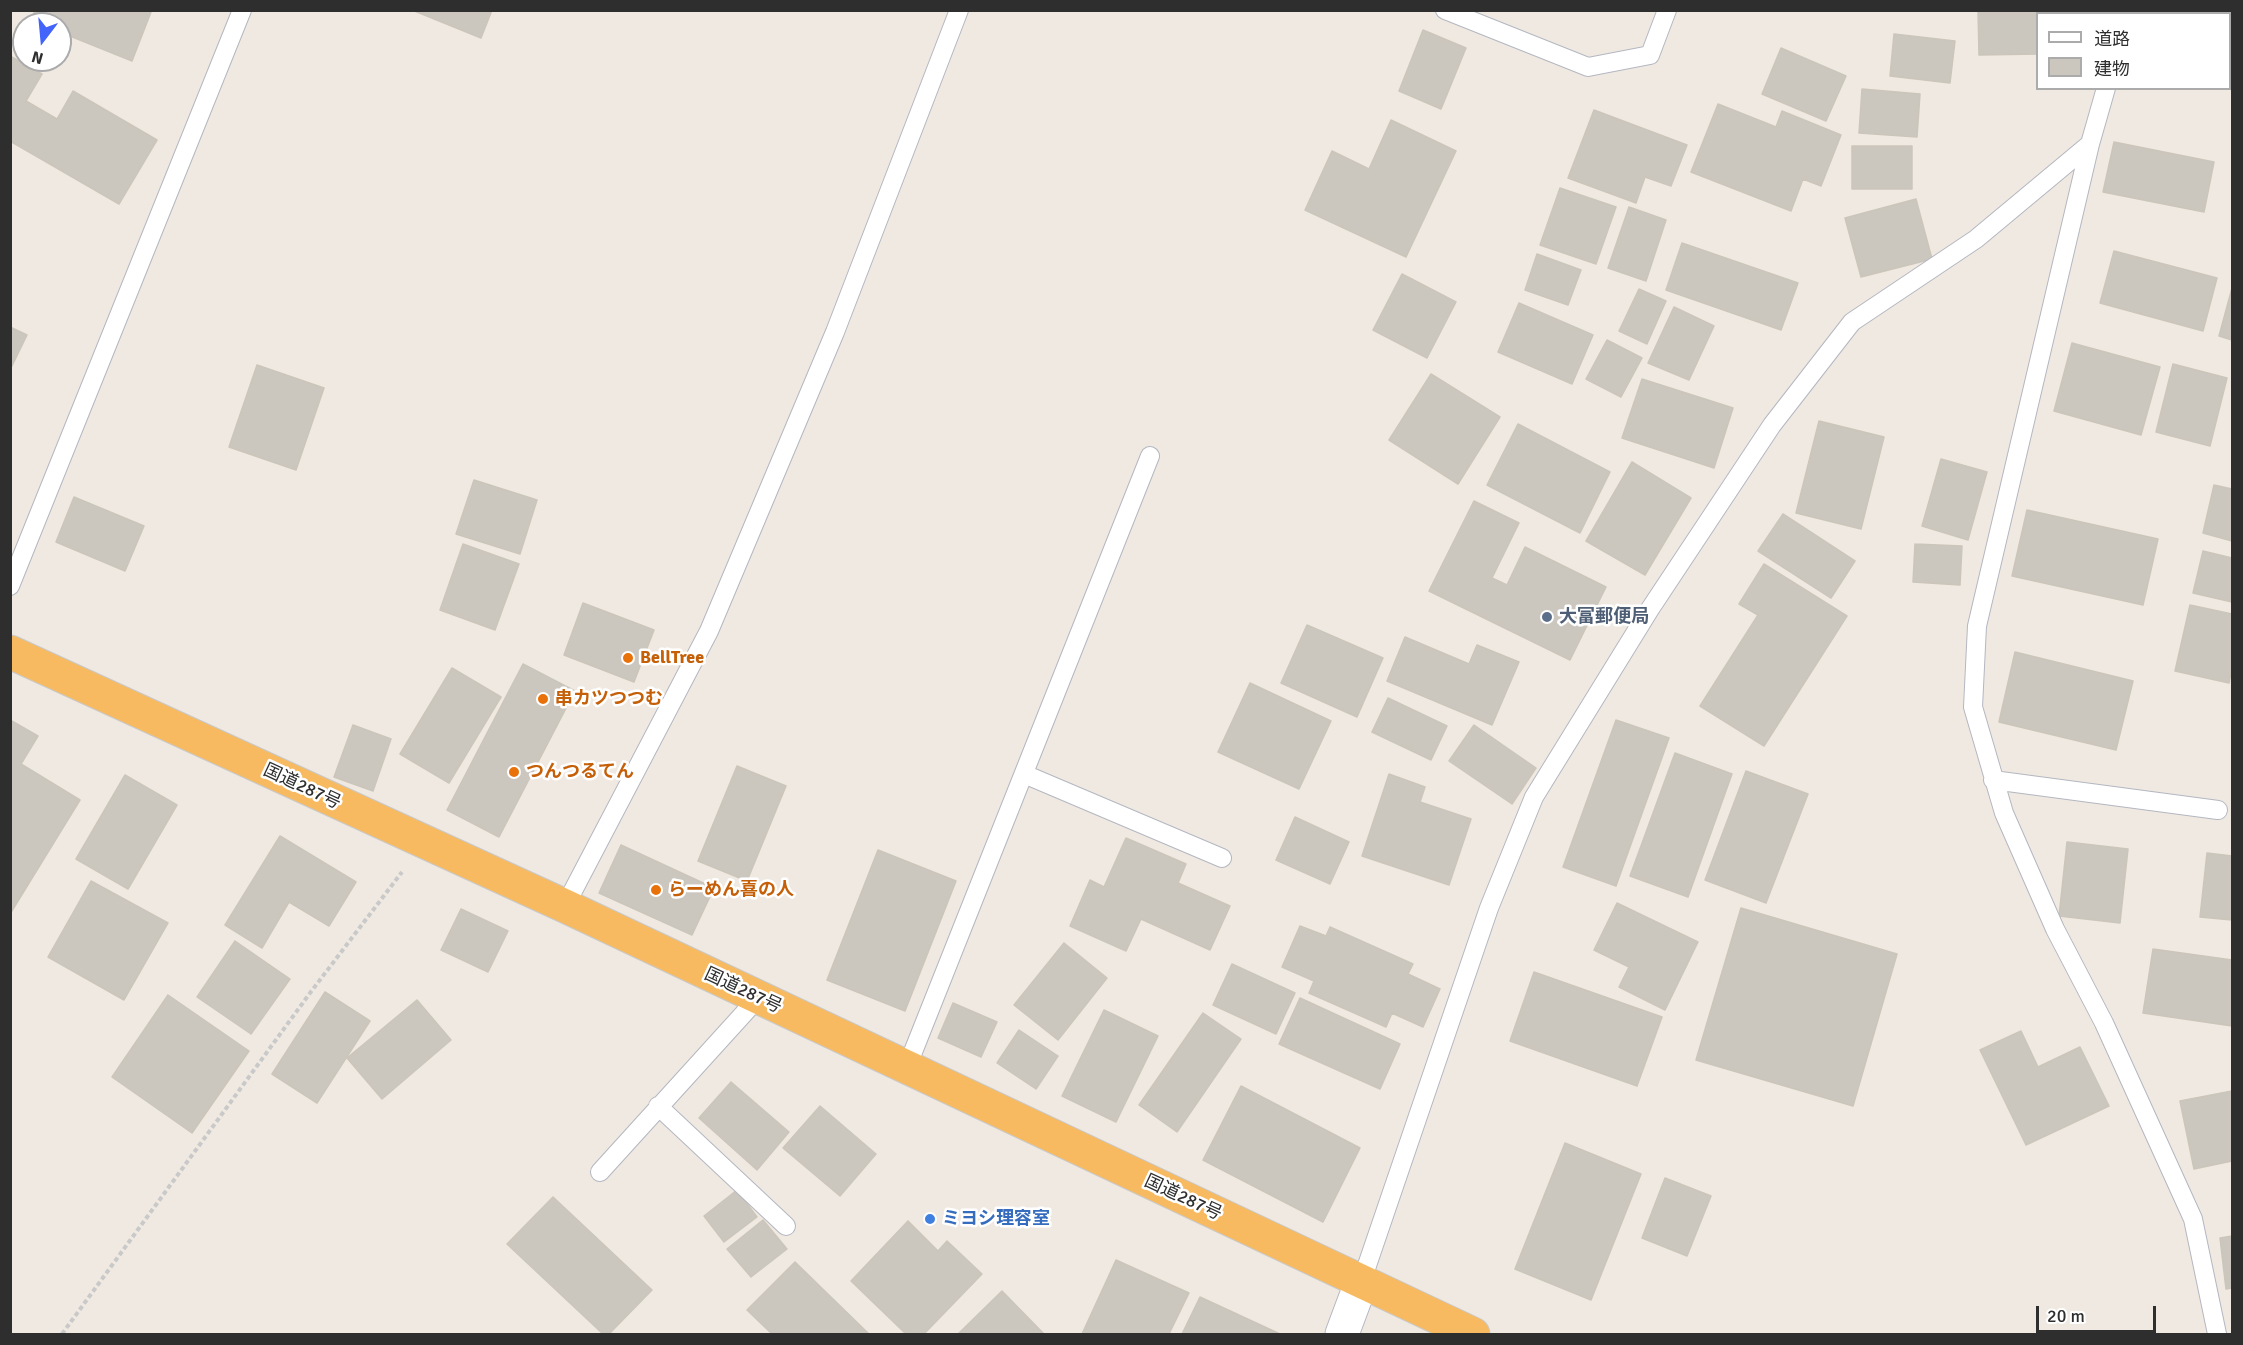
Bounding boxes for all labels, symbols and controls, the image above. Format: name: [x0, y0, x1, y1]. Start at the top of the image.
north arrow: [12, 12, 72, 72]
legend: [2036, 12, 2231, 90]
text: 道路: [2094, 28, 2130, 50]
text: N: [29, 46, 46, 69]
text: 建物: [2094, 58, 2130, 80]
place label: 大富郵便局: [1559, 606, 1649, 628]
marker: 大富郵便局: [1540, 610, 1554, 624]
place label: BellTree: [640, 647, 704, 669]
marker: BellTree: [621, 651, 635, 665]
place label: 串カツつつむ: [555, 688, 663, 710]
marker: 串カツつつむ: [536, 692, 550, 706]
street label: 国道287号: [260, 760, 344, 814]
place label: つんつるてん: [526, 761, 634, 783]
marker: つんつるてん: [507, 765, 521, 779]
place label: らーめん喜の人: [668, 879, 794, 901]
marker: らーめん喜の人: [649, 883, 663, 897]
street label: 国道287号: [701, 964, 785, 1018]
street label: 国道287号: [1141, 1171, 1225, 1225]
place label: ミヨシ理容室: [942, 1208, 1050, 1230]
marker: ミヨシ理容室: [923, 1212, 937, 1226]
scale bar: [2039, 1294, 2159, 1332]
text: 20 m: [2047, 1305, 2085, 1327]

